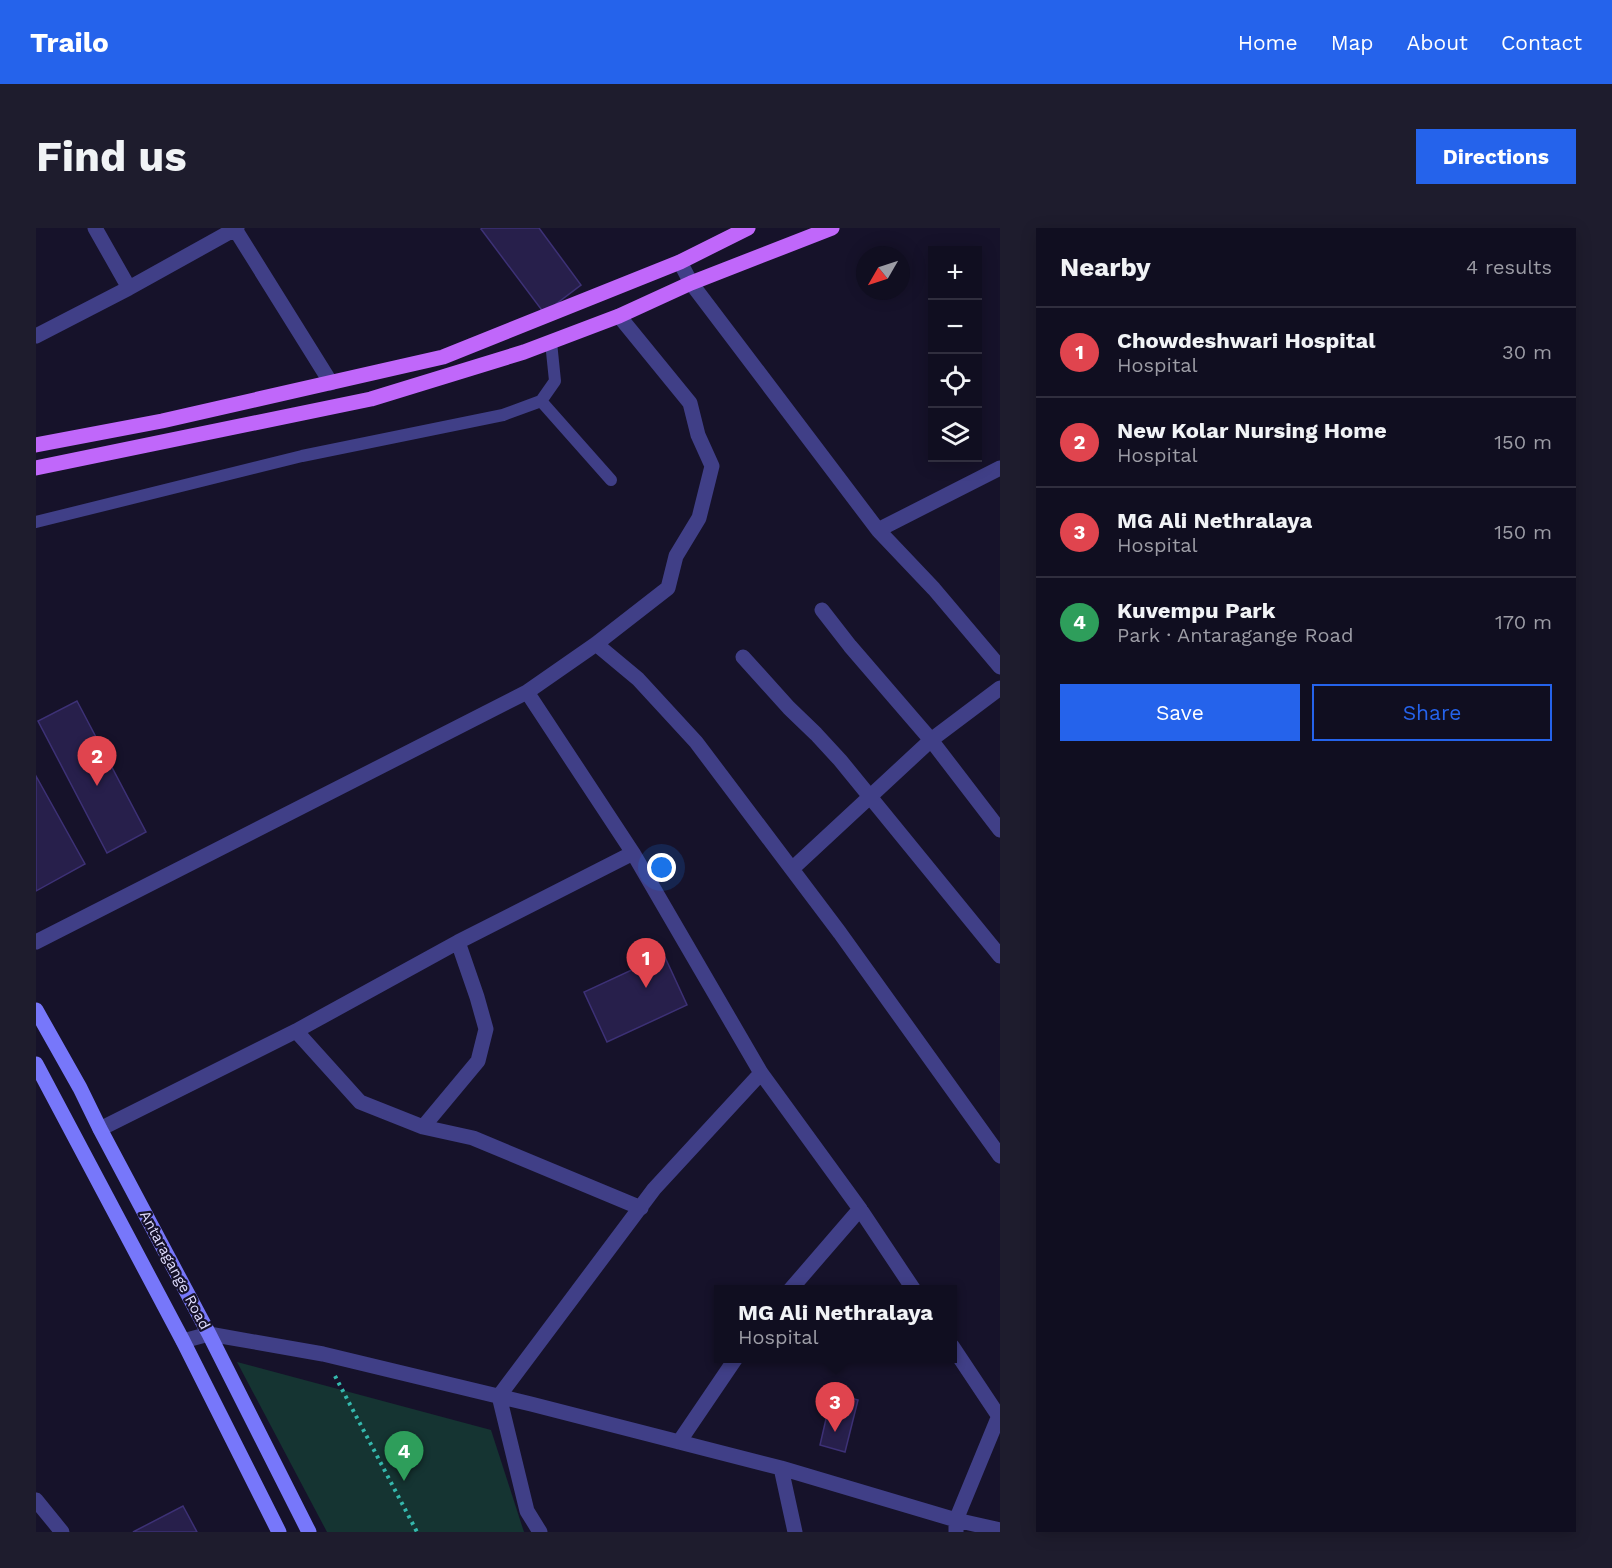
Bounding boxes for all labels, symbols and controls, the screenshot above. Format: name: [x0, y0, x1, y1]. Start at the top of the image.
text: Trailo: [30, 26, 109, 59]
text: Home: [1238, 30, 1298, 55]
text: Map: [1331, 30, 1374, 55]
text: About: [1407, 30, 1468, 55]
text: Contact: [1501, 30, 1582, 55]
button: Directions: [1416, 129, 1576, 184]
text: Find us: [36, 132, 187, 181]
north arrow: [856, 246, 910, 300]
map controls: [928, 246, 982, 462]
button: +: [928, 246, 982, 300]
text: Nearby: [1060, 252, 1151, 282]
text: 4 results: [1466, 255, 1552, 279]
button: −: [928, 300, 982, 354]
text: Chowdeshwari Hospital: [1117, 328, 1376, 353]
text: 1: [1075, 340, 1084, 364]
text: 30 m: [1502, 340, 1552, 364]
text: Hospital: [1117, 353, 1198, 377]
button: locate: [928, 354, 982, 408]
button: layers: [928, 408, 982, 462]
text: New Kolar Nursing Home: [1117, 418, 1387, 443]
text: 2: [1074, 430, 1085, 454]
text: 150 m: [1494, 430, 1552, 454]
text: Hospital: [1117, 443, 1198, 467]
text: MG Ali Nethralaya: [1117, 508, 1312, 533]
text: 3: [1074, 520, 1085, 544]
text: 150 m: [1494, 520, 1552, 544]
text: Hospital: [1117, 533, 1198, 557]
text: Kuvempu Park: [1117, 598, 1276, 623]
text: 4: [1073, 610, 1086, 634]
text: 170 m: [1495, 610, 1552, 634]
text: Park · Antaragange Road: [1117, 623, 1353, 647]
button: Save: [1060, 684, 1300, 741]
button: Share: [1312, 684, 1552, 741]
pin: 2: [78, 736, 116, 786]
your location: [647, 853, 676, 882]
pin: 1: [626, 938, 666, 988]
street label: Antaragange Road: [136, 1207, 214, 1333]
popup: [714, 1285, 957, 1363]
text: MG Ali Nethralaya: [738, 1300, 933, 1325]
text: Hospital: [738, 1325, 819, 1349]
pin: 3: [816, 1382, 854, 1432]
pin: 4: [384, 1432, 424, 1481]

